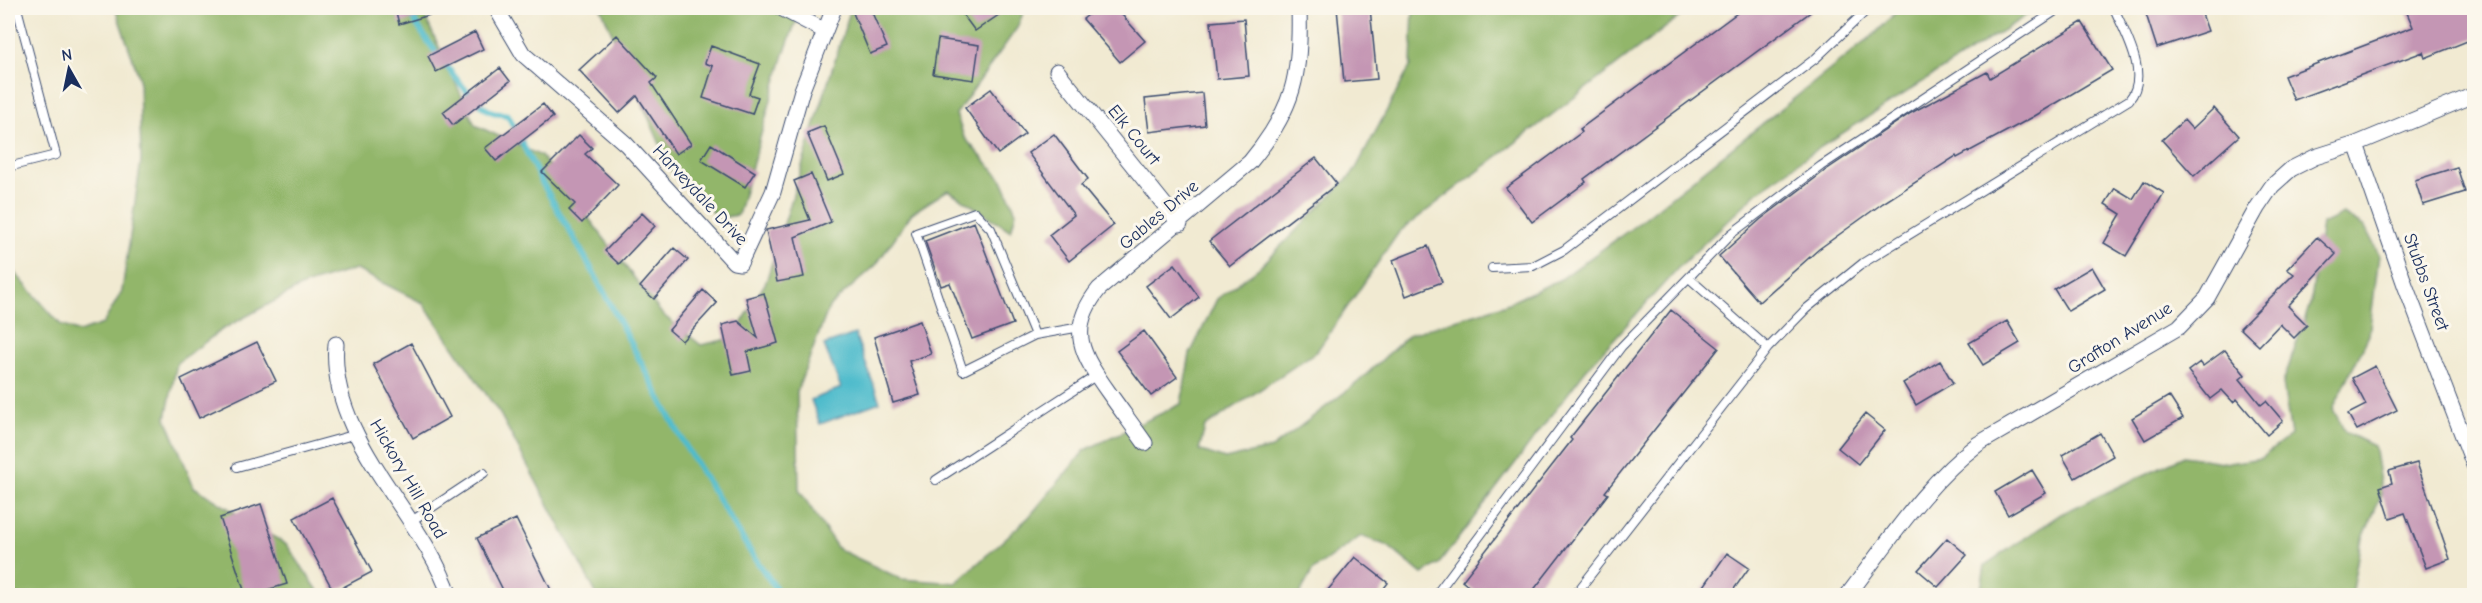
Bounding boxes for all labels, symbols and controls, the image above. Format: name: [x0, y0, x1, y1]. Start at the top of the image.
north arrow: [39, 39, 99, 99]
text: N: [60, 45, 73, 65]
street label: Elk Court: [1103, 101, 1165, 170]
street label: Harveydale Drive: [648, 140, 752, 250]
street label: Gables Drive: [1115, 176, 1203, 254]
street label: Stubbs Street: [2399, 230, 2454, 334]
street label: Grafton Avenue: [2064, 298, 2176, 378]
street label: Hickory Hill Road: [365, 415, 451, 543]

